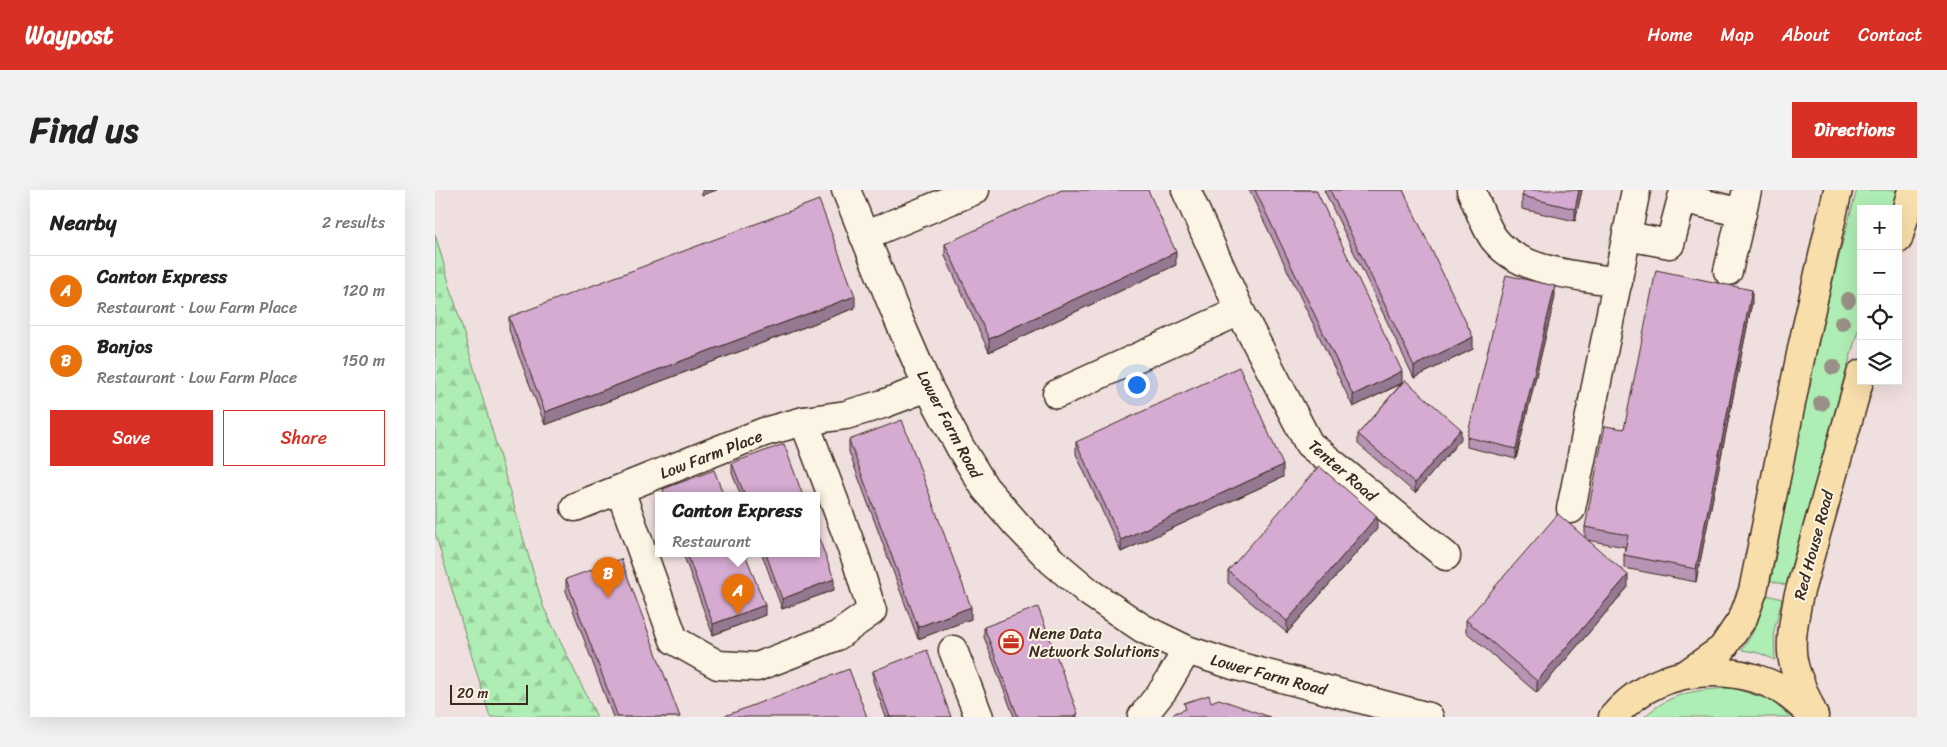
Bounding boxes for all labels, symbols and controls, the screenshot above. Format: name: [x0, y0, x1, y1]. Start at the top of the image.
text: Waypost: [25, 14, 113, 56]
text: Home: [1648, 19, 1693, 51]
text: Map: [1721, 19, 1754, 51]
text: About: [1782, 19, 1830, 51]
text: Contact: [1858, 19, 1922, 51]
text: Find us: [30, 99, 138, 161]
button: Directions: [1792, 102, 1917, 158]
text: Nearby: [50, 204, 116, 242]
map controls: [1857, 205, 1902, 385]
button: +: [1857, 205, 1902, 250]
text: 2 results: [322, 208, 385, 237]
button: −: [1857, 250, 1902, 295]
text: Canton Express: [97, 260, 227, 293]
text: A: [61, 276, 71, 305]
text: 120 m: [342, 276, 385, 305]
text: Restaurant · Low Farm Place: [97, 293, 297, 322]
button: locate: [1857, 295, 1902, 340]
text: Banjos: [97, 330, 152, 363]
button: layers: [1857, 340, 1902, 385]
text: B: [61, 346, 71, 375]
text: 150 m: [342, 346, 385, 375]
text: Restaurant · Low Farm Place: [97, 363, 297, 392]
street label: Lower Farm Road: [909, 365, 991, 485]
your location: [1124, 372, 1150, 398]
button: Save: [50, 410, 213, 466]
button: Share: [223, 410, 385, 466]
street label: Low Farm Place: [655, 421, 767, 487]
street label: Tenter Road: [1301, 432, 1385, 510]
street label: Red House Road: [1785, 486, 1842, 603]
popup: [655, 492, 820, 557]
text: Canton Express: [672, 494, 803, 527]
text: Restaurant: [672, 527, 752, 556]
pin: B: [592, 557, 624, 598]
pin: A: [722, 574, 754, 615]
place label: Nene Data Network Solutions: [1029, 619, 1160, 666]
office icon: Nene Data Network Solutions: [998, 629, 1024, 655]
street label: Lower Farm Road: [1207, 645, 1332, 704]
text: 20 m: [457, 681, 488, 706]
scale bar: [450, 682, 527, 705]

